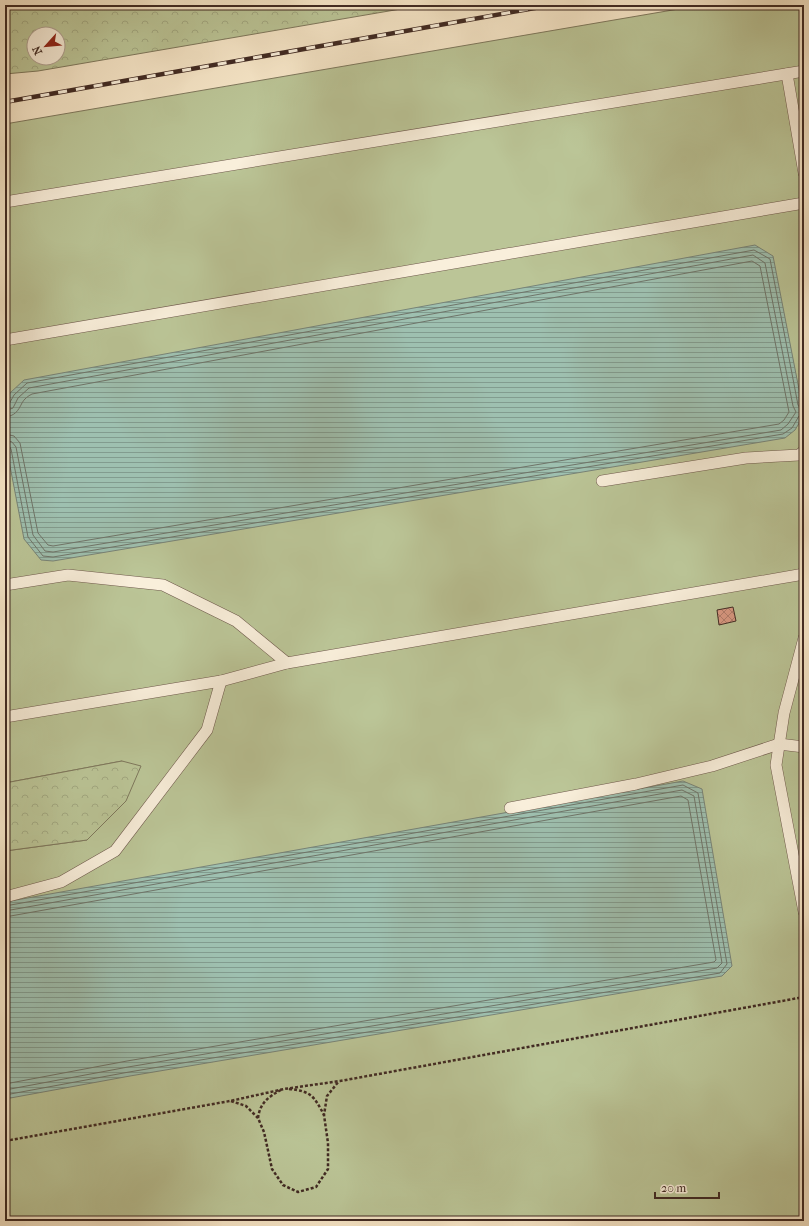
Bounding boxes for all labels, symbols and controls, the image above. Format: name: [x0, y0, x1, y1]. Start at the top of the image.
north arrow: [26, 26, 66, 66]
text: N: [30, 43, 45, 57]
scale bar: [655, 1174, 719, 1200]
text: 20 m: [661, 1181, 686, 1195]

